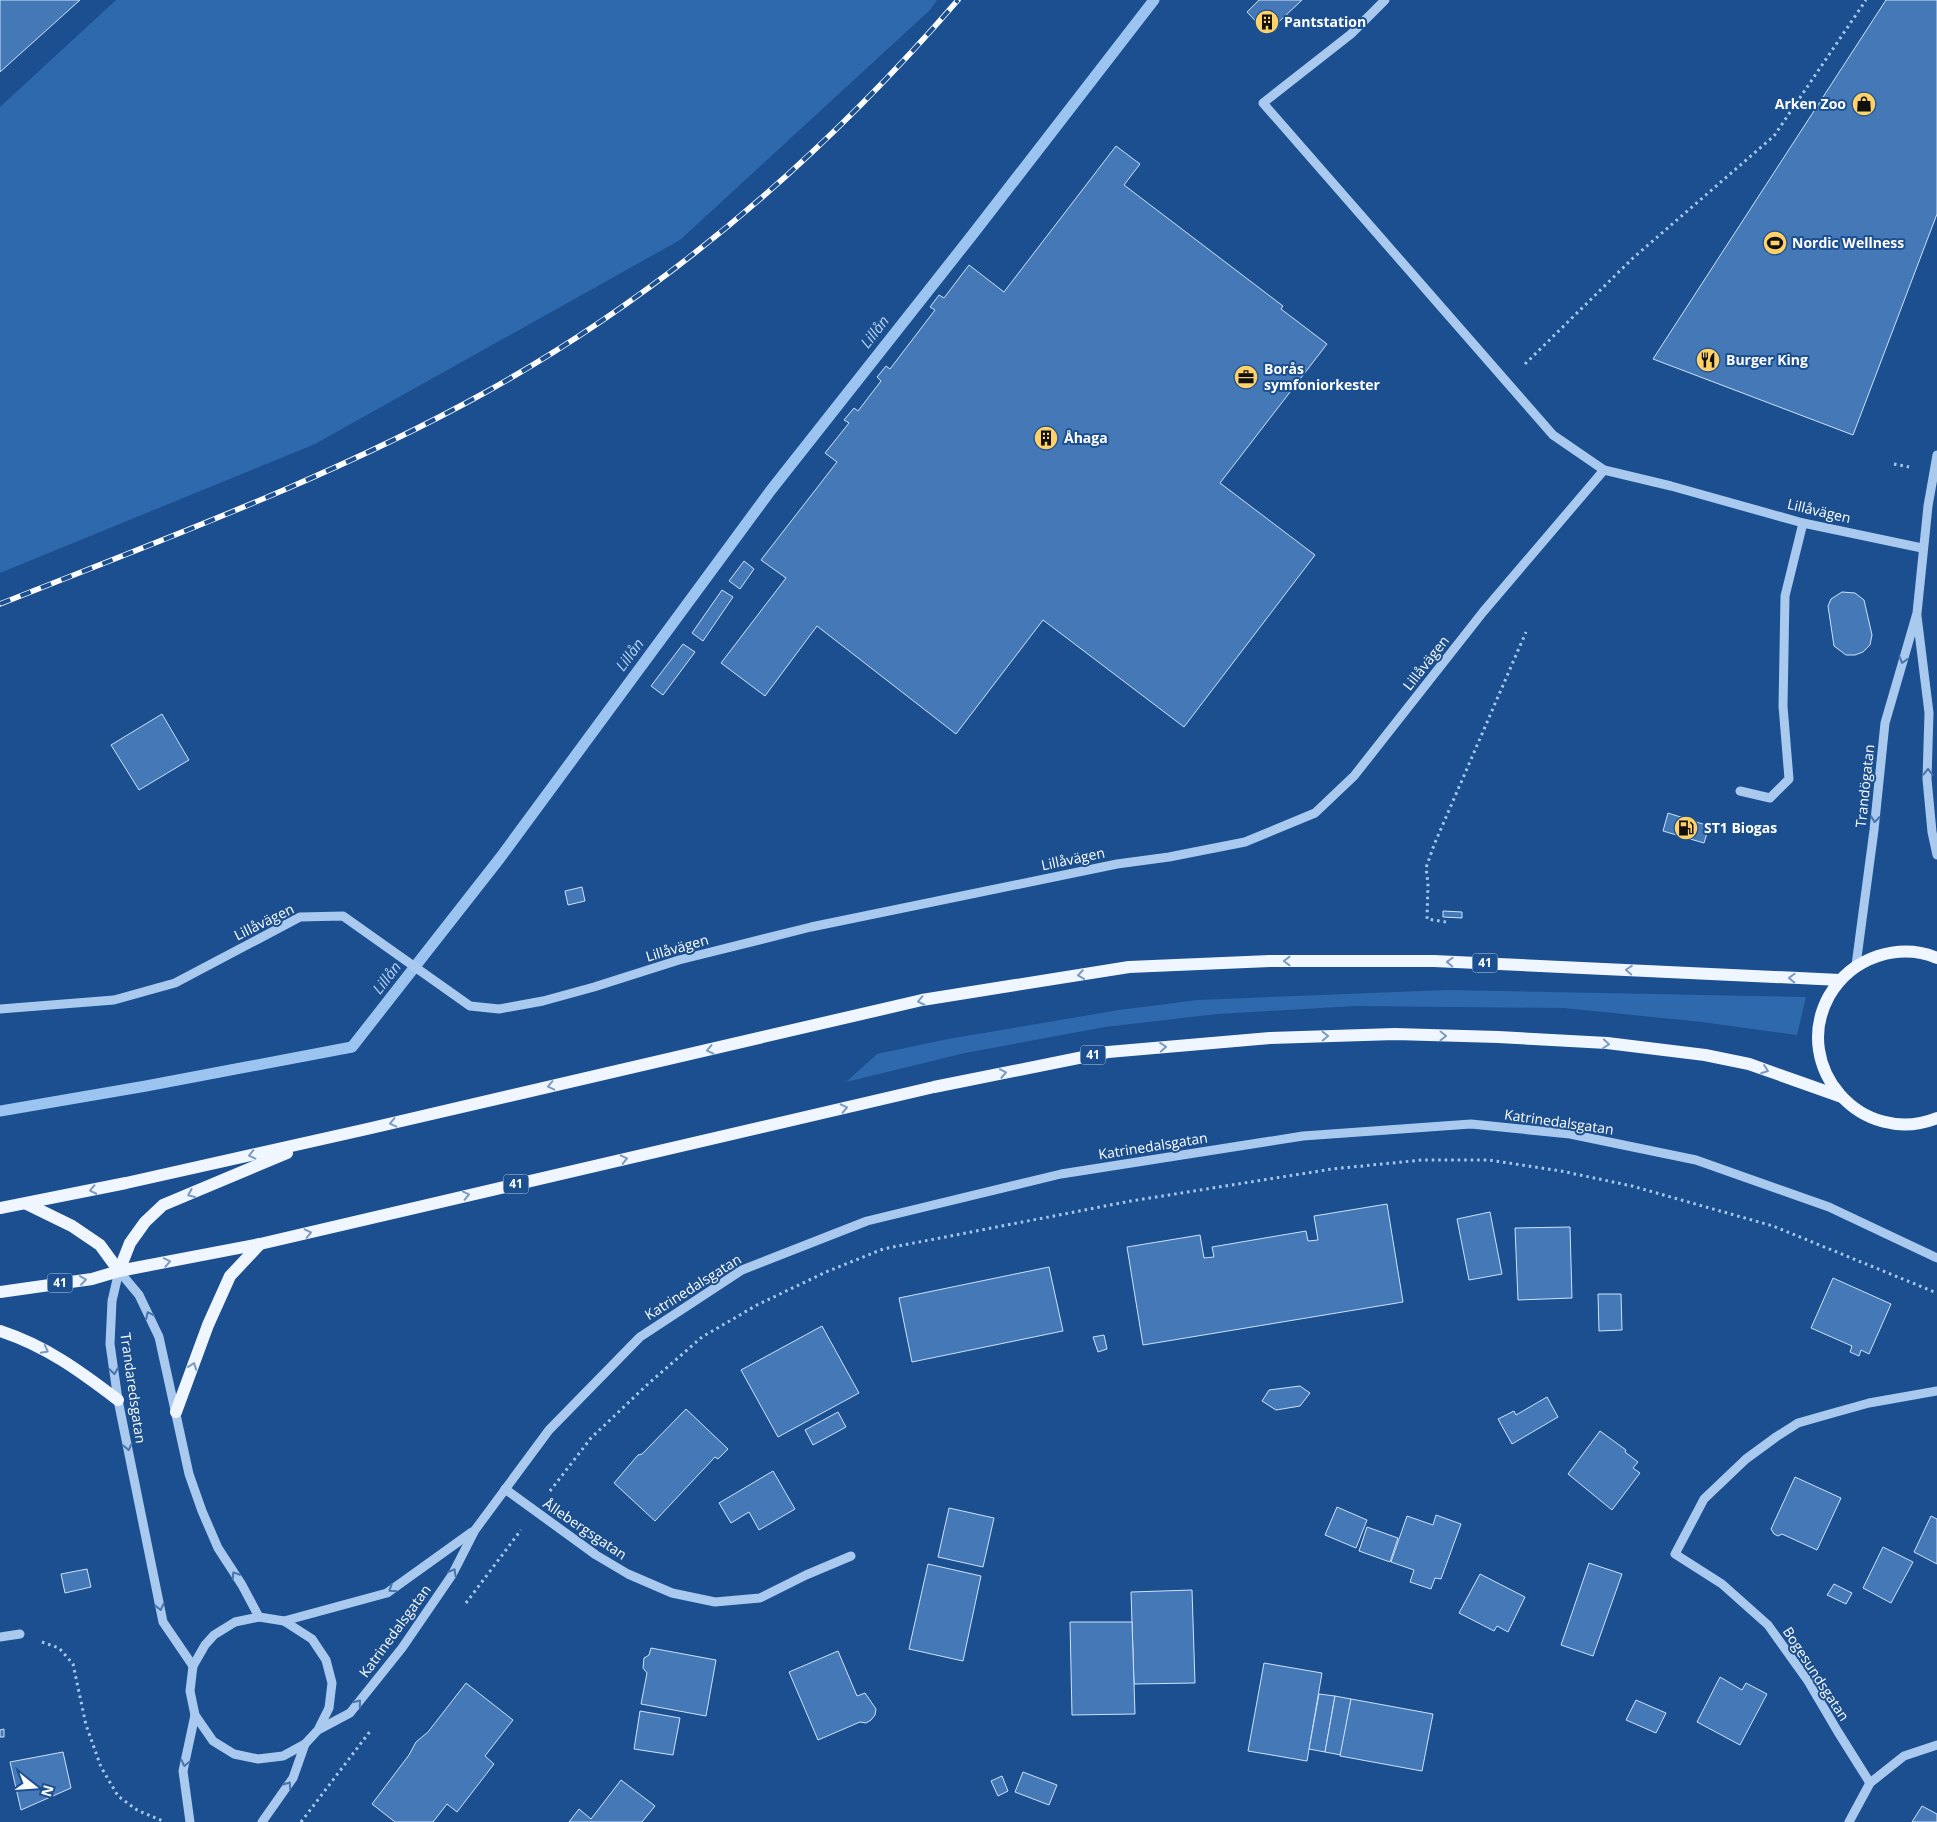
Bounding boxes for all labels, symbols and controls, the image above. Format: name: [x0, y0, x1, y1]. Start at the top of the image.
building icon: Pantstation: [1254, 9, 1280, 35]
place label: Pantstation: [1284, 12, 1366, 31]
shop icon: Arken Zoo: [1851, 91, 1877, 117]
place label: Arken Zoo: [1775, 94, 1846, 113]
sports icon: Nordic Wellness: [1762, 230, 1788, 256]
place label: Nordic Wellness: [1792, 233, 1904, 252]
water label: Lillån: [855, 311, 893, 352]
restaurant icon: Burger King: [1695, 347, 1721, 373]
place label: Burger King: [1726, 350, 1808, 369]
place label: Borås symfoniorkester: [1264, 359, 1381, 394]
office icon: Borås symfoniorkester: [1233, 364, 1259, 390]
building icon: Åhaga: [1033, 425, 1059, 451]
place label: Åhaga: [1064, 428, 1108, 447]
street label: Lillåvägen: [1786, 494, 1853, 527]
street label: Lillåvägen: [1398, 631, 1453, 694]
water label: Lillån: [611, 634, 648, 675]
one-way arrow: [1899, 655, 1909, 663]
street label: Trandögatan: [1851, 743, 1878, 828]
one-way arrow: [1922, 767, 1933, 775]
fuel station icon: ST1 Biogas: [1673, 815, 1699, 841]
one-way arrow: [1870, 815, 1881, 823]
place label: ST1 Biogas: [1704, 818, 1777, 837]
street label: Lillåvägen: [1039, 843, 1106, 875]
street label: Lillåvägen: [231, 899, 297, 944]
street label: Lillåvägen: [643, 929, 710, 966]
road number: 41: [1472, 954, 1498, 972]
one-way arrow: [1283, 956, 1290, 966]
one-way arrow: [1445, 956, 1453, 967]
water label: Lillån: [367, 957, 405, 998]
one-way arrow: [1625, 964, 1633, 975]
one-way arrow: [1077, 969, 1085, 980]
one-way arrow: [1787, 973, 1795, 984]
one-way arrow: [916, 995, 925, 1005]
one-way arrow: [1440, 1030, 1448, 1041]
one-way arrow: [1322, 1031, 1330, 1041]
one-way arrow: [1602, 1038, 1610, 1049]
one-way arrow: [1160, 1042, 1168, 1053]
one-way arrow: [705, 1044, 714, 1055]
road number: 41: [1080, 1046, 1106, 1064]
one-way arrow: [1761, 1064, 1769, 1074]
one-way arrow: [999, 1069, 1007, 1079]
one-way arrow: [547, 1080, 556, 1091]
one-way arrow: [840, 1103, 849, 1114]
street label: Katrinedalsgatan: [1503, 1104, 1615, 1139]
one-way arrow: [389, 1117, 398, 1128]
street label: Katrinedalsgatan: [1097, 1127, 1209, 1164]
one-way arrow: [247, 1149, 256, 1160]
one-way arrow: [620, 1154, 629, 1165]
road number: 41: [504, 1174, 528, 1194]
one-way arrow: [89, 1184, 98, 1194]
one-way arrow: [187, 1187, 196, 1198]
one-way arrow: [461, 1190, 470, 1201]
one-way arrow: [303, 1228, 312, 1239]
street label: Katrinedalsgatan: [641, 1249, 745, 1324]
one-way arrow: [162, 1257, 171, 1267]
road number: 41: [48, 1274, 72, 1292]
one-way arrow: [79, 1275, 87, 1286]
one-way arrow: [145, 1311, 155, 1320]
street label: Trandaredsgatan: [116, 1331, 151, 1445]
one-way arrow: [40, 1344, 49, 1354]
one-way arrow: [187, 1362, 197, 1371]
one-way arrow: [108, 1366, 118, 1375]
one-way arrow: [122, 1443, 132, 1452]
street label: Ållebergsgatan: [540, 1494, 631, 1564]
one-way arrow: [447, 1568, 457, 1577]
one-way arrow: [232, 1571, 241, 1580]
street label: Katrinedalsgatan: [354, 1580, 435, 1681]
one-way arrow: [388, 1582, 397, 1592]
one-way arrow: [154, 1602, 165, 1611]
street label: Bogesundsgatan: [1779, 1623, 1854, 1725]
one-way arrow: [352, 1700, 361, 1709]
one-way arrow: [180, 1758, 190, 1767]
north arrow: [10, 1762, 60, 1812]
one-way arrow: [282, 1782, 291, 1791]
text: N: [37, 1783, 59, 1799]

